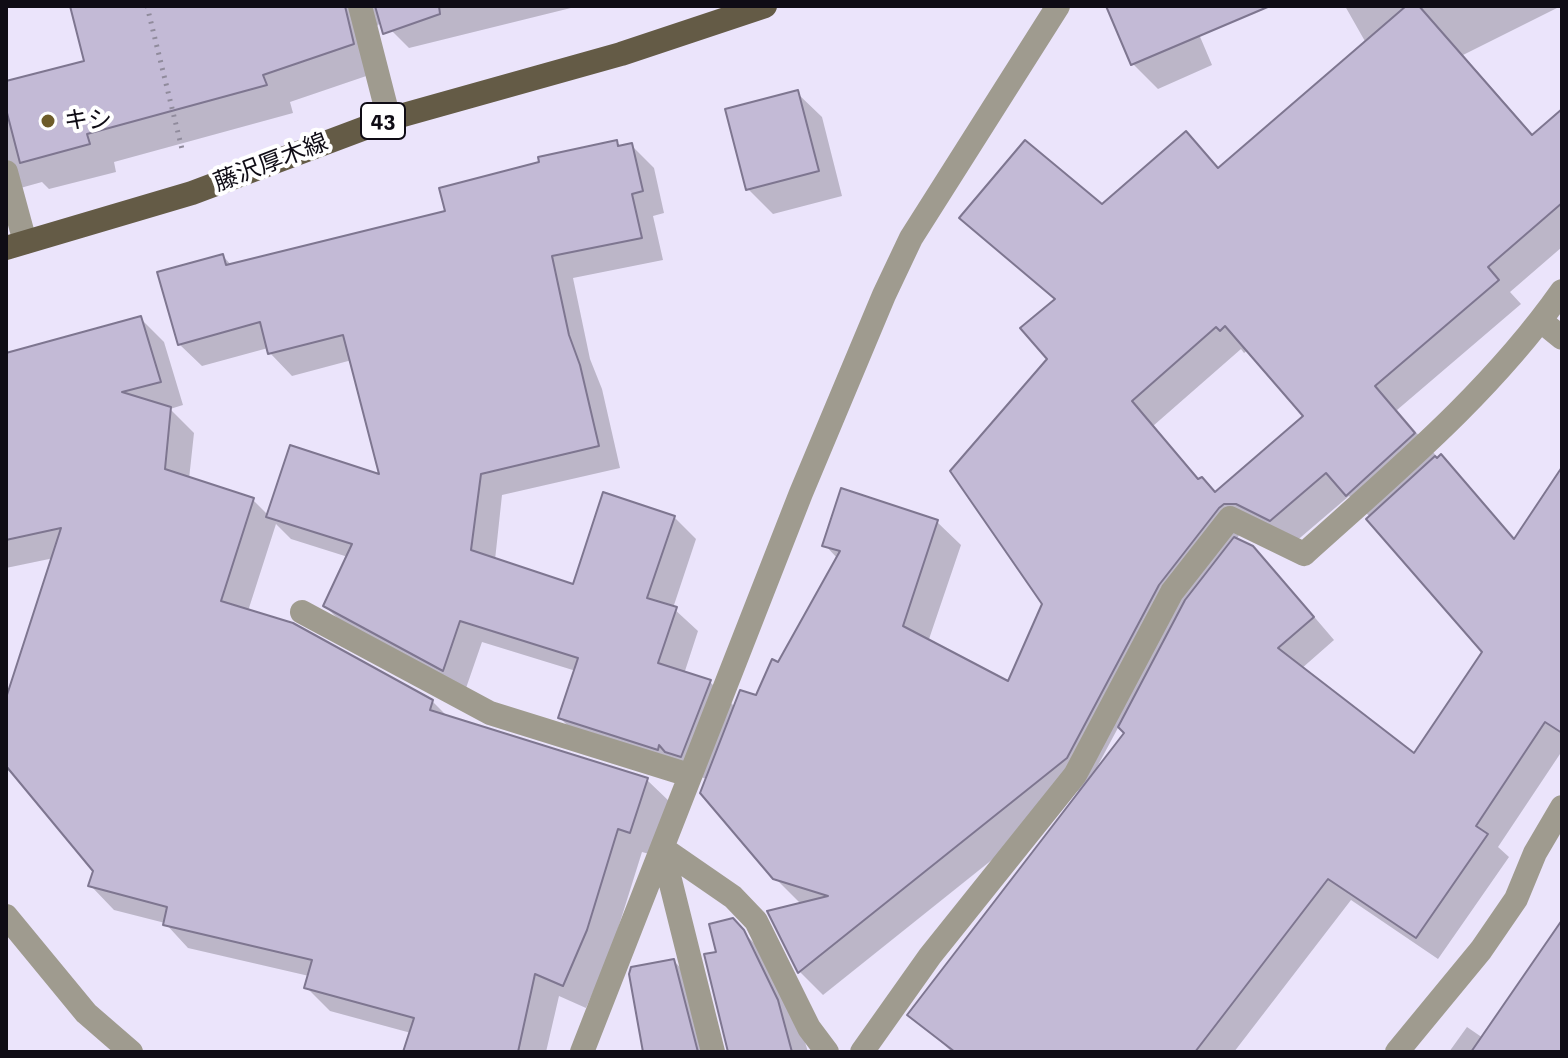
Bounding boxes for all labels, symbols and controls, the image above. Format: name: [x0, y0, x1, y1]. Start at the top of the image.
road number: 43: [361, 103, 405, 139]
place label: キシ: [64, 107, 112, 135]
marker: キシ: [39, 112, 57, 130]
street label: 藤沢厚木線: [210, 128, 332, 198]

